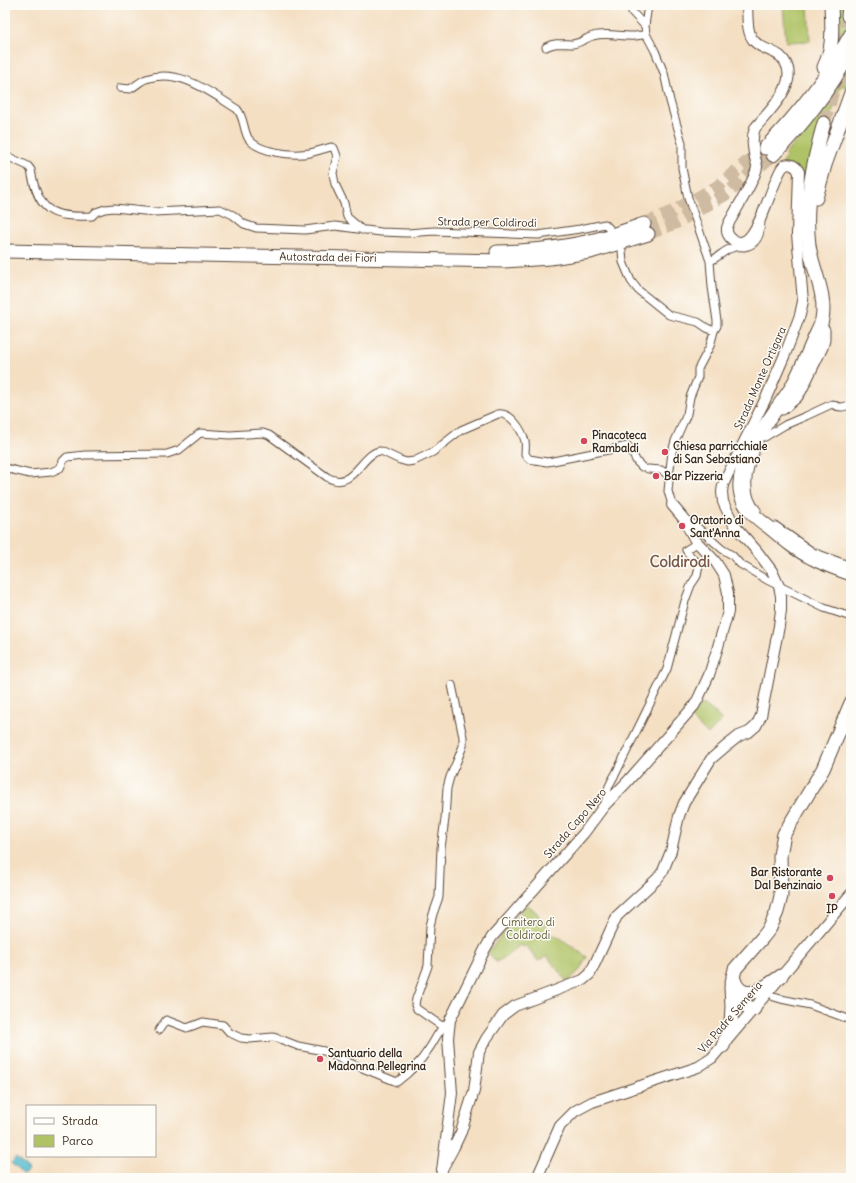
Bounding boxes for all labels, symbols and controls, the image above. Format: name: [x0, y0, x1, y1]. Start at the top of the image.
street label: Strada per Coldirodi: [437, 214, 537, 230]
street label: Autostrada dei Fiori: [279, 249, 377, 265]
street label: Strada Monte Ortigara: [731, 324, 789, 432]
place label: Pinacoteca Rambaldi: [592, 428, 647, 455]
marker: Pinacoteca Rambaldi: [579, 436, 589, 446]
place label: Chiesa parricchiale di San Sebastiano: [673, 439, 768, 466]
marker: Chiesa parricchiale di San Sebastiano: [660, 447, 670, 457]
place label: Bar Pizzeria: [664, 469, 724, 483]
marker: Bar Pizzeria: [651, 471, 661, 481]
place label: Oratorio di Sant'Anna: [690, 513, 744, 540]
marker: Oratorio di Sant'Anna: [677, 521, 687, 531]
district label: Coldirodi: [650, 552, 710, 571]
street label: Strada Capo Nero: [541, 785, 609, 861]
place label: Bar Ristorante Dal Benzinaio: [751, 865, 822, 892]
marker: Bar Ristorante Dal Benzinaio: [825, 873, 835, 883]
marker: IP: [827, 891, 837, 901]
place label: IP: [826, 902, 838, 916]
park label: Cimitero di Coldirodi: [501, 915, 555, 942]
street label: Via Padre Semeria: [695, 978, 765, 1056]
place label: Santuario della Madonna Pellegrina: [328, 1046, 427, 1074]
marker: Santuario della Madonna Pellegrina: [315, 1054, 325, 1064]
legend: [26, 1105, 156, 1157]
text: Strada: [62, 1113, 98, 1128]
text: Parco: [62, 1133, 94, 1148]

